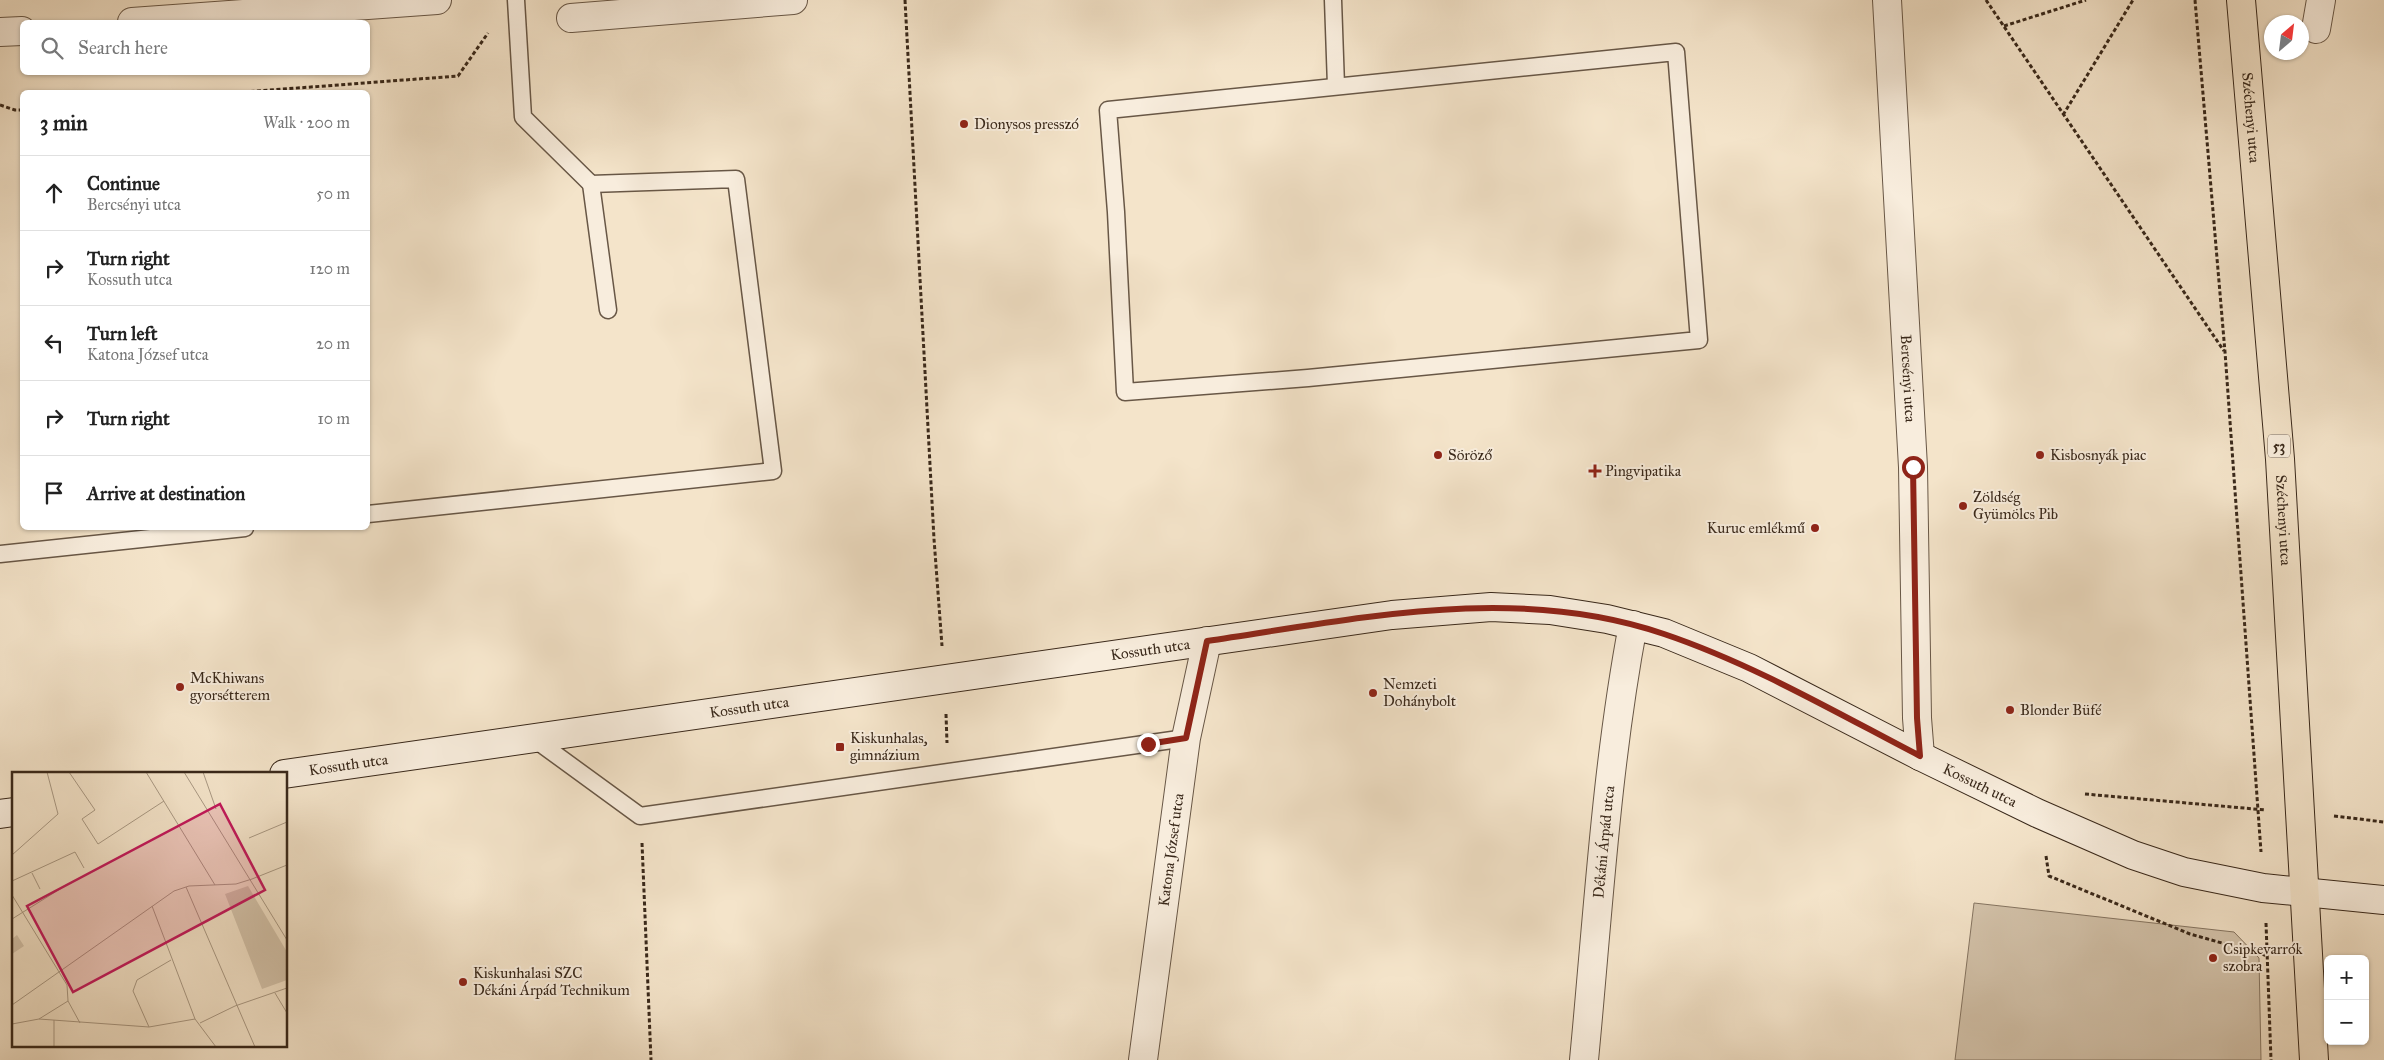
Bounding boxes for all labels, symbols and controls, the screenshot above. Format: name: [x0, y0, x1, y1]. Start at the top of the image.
north arrow: [2264, 15, 2309, 60]
search box: [20, 20, 370, 75]
icon: search: [38, 34, 66, 62]
text: Search here: [78, 36, 168, 59]
street label: Széchenyi utca: [2238, 72, 2264, 164]
text: 3 min: [40, 110, 88, 136]
text: Walk · 200 m: [263, 113, 350, 132]
place label: Dionysos presszó: [974, 115, 1079, 133]
marker: Dionysos presszó: [958, 118, 970, 130]
text: Continue: [87, 172, 160, 195]
icon: ahead: [40, 179, 68, 207]
text: 50 m: [316, 184, 350, 203]
text: Bercsényi utca: [87, 195, 181, 214]
text: Turn right: [87, 247, 170, 270]
icon: right: [40, 254, 68, 282]
text: 120 m: [310, 259, 350, 278]
text: Kossuth utca: [87, 270, 172, 289]
text: Turn left: [87, 322, 157, 345]
icon: left: [40, 329, 68, 357]
text: 20 m: [316, 334, 350, 353]
street label: Bercsényi utca: [1897, 334, 1920, 424]
text: Katona József utca: [87, 345, 209, 364]
icon: right: [40, 404, 68, 432]
text: Turn right: [87, 407, 170, 430]
text: 10 m: [318, 409, 350, 428]
road number: 53: [2268, 434, 2290, 458]
place label: Söröző: [1448, 446, 1492, 464]
place label: Kisbosnyák piac: [2050, 446, 2146, 464]
marker: Söröző: [1432, 449, 1444, 461]
marker: Kisbosnyák piac: [2034, 449, 2046, 461]
route start: [1902, 456, 1925, 479]
place label: Pingvipatika: [1605, 462, 1682, 480]
marker: Pingvipatika: [1589, 465, 1601, 477]
street label: Széchenyi utca: [2272, 474, 2295, 567]
icon: arrive: [40, 479, 68, 507]
text: Arrive at destination: [87, 482, 245, 505]
place label: Zöldség Gyümölcs Pib: [1973, 488, 2058, 523]
marker: Zöldség Gyümölcs Pib: [1957, 500, 1969, 512]
place label: Kuruc emlékmű: [1707, 519, 1805, 537]
marker: Kuruc emlékmű: [1809, 522, 1821, 534]
street label: Kossuth utca: [1109, 635, 1192, 664]
place label: McKhiwans gyorsétterem: [190, 669, 271, 704]
place label: Nemzeti Dohánybolt: [1383, 675, 1457, 710]
marker: McKhiwans gyorsétterem: [174, 681, 186, 693]
marker: Nemzeti Dohánybolt: [1367, 687, 1379, 699]
street label: Kossuth utca: [708, 693, 791, 722]
place label: Blonder Büfé: [2020, 701, 2102, 719]
marker: Blonder Büfé: [2004, 704, 2016, 716]
place label: Kiskunhalas, gimnázium: [850, 729, 928, 764]
route end: [1137, 733, 1160, 756]
marker: Kiskunhalas, gimnázium: [834, 741, 846, 753]
street label: Kossuth utca: [307, 750, 390, 779]
street label: Kossuth utca: [1940, 760, 2020, 811]
inset map: [12, 772, 288, 1048]
street label: Dékáni Árpád utca: [1589, 784, 1619, 899]
street label: Katona József utca: [1155, 791, 1188, 908]
place label: Csipkevarrók szobra: [2223, 940, 2303, 975]
marker: Csipkevarrók szobra: [2207, 952, 2219, 964]
map controls: [2324, 955, 2369, 1045]
button: +: [2324, 955, 2369, 1000]
place label: Kiskunhalasi SZC Dékáni Árpád Technikum: [473, 964, 630, 999]
marker: Kiskunhalasi SZC Dékáni Árpád Technikum: [457, 976, 469, 988]
button: −: [2324, 1000, 2369, 1045]

